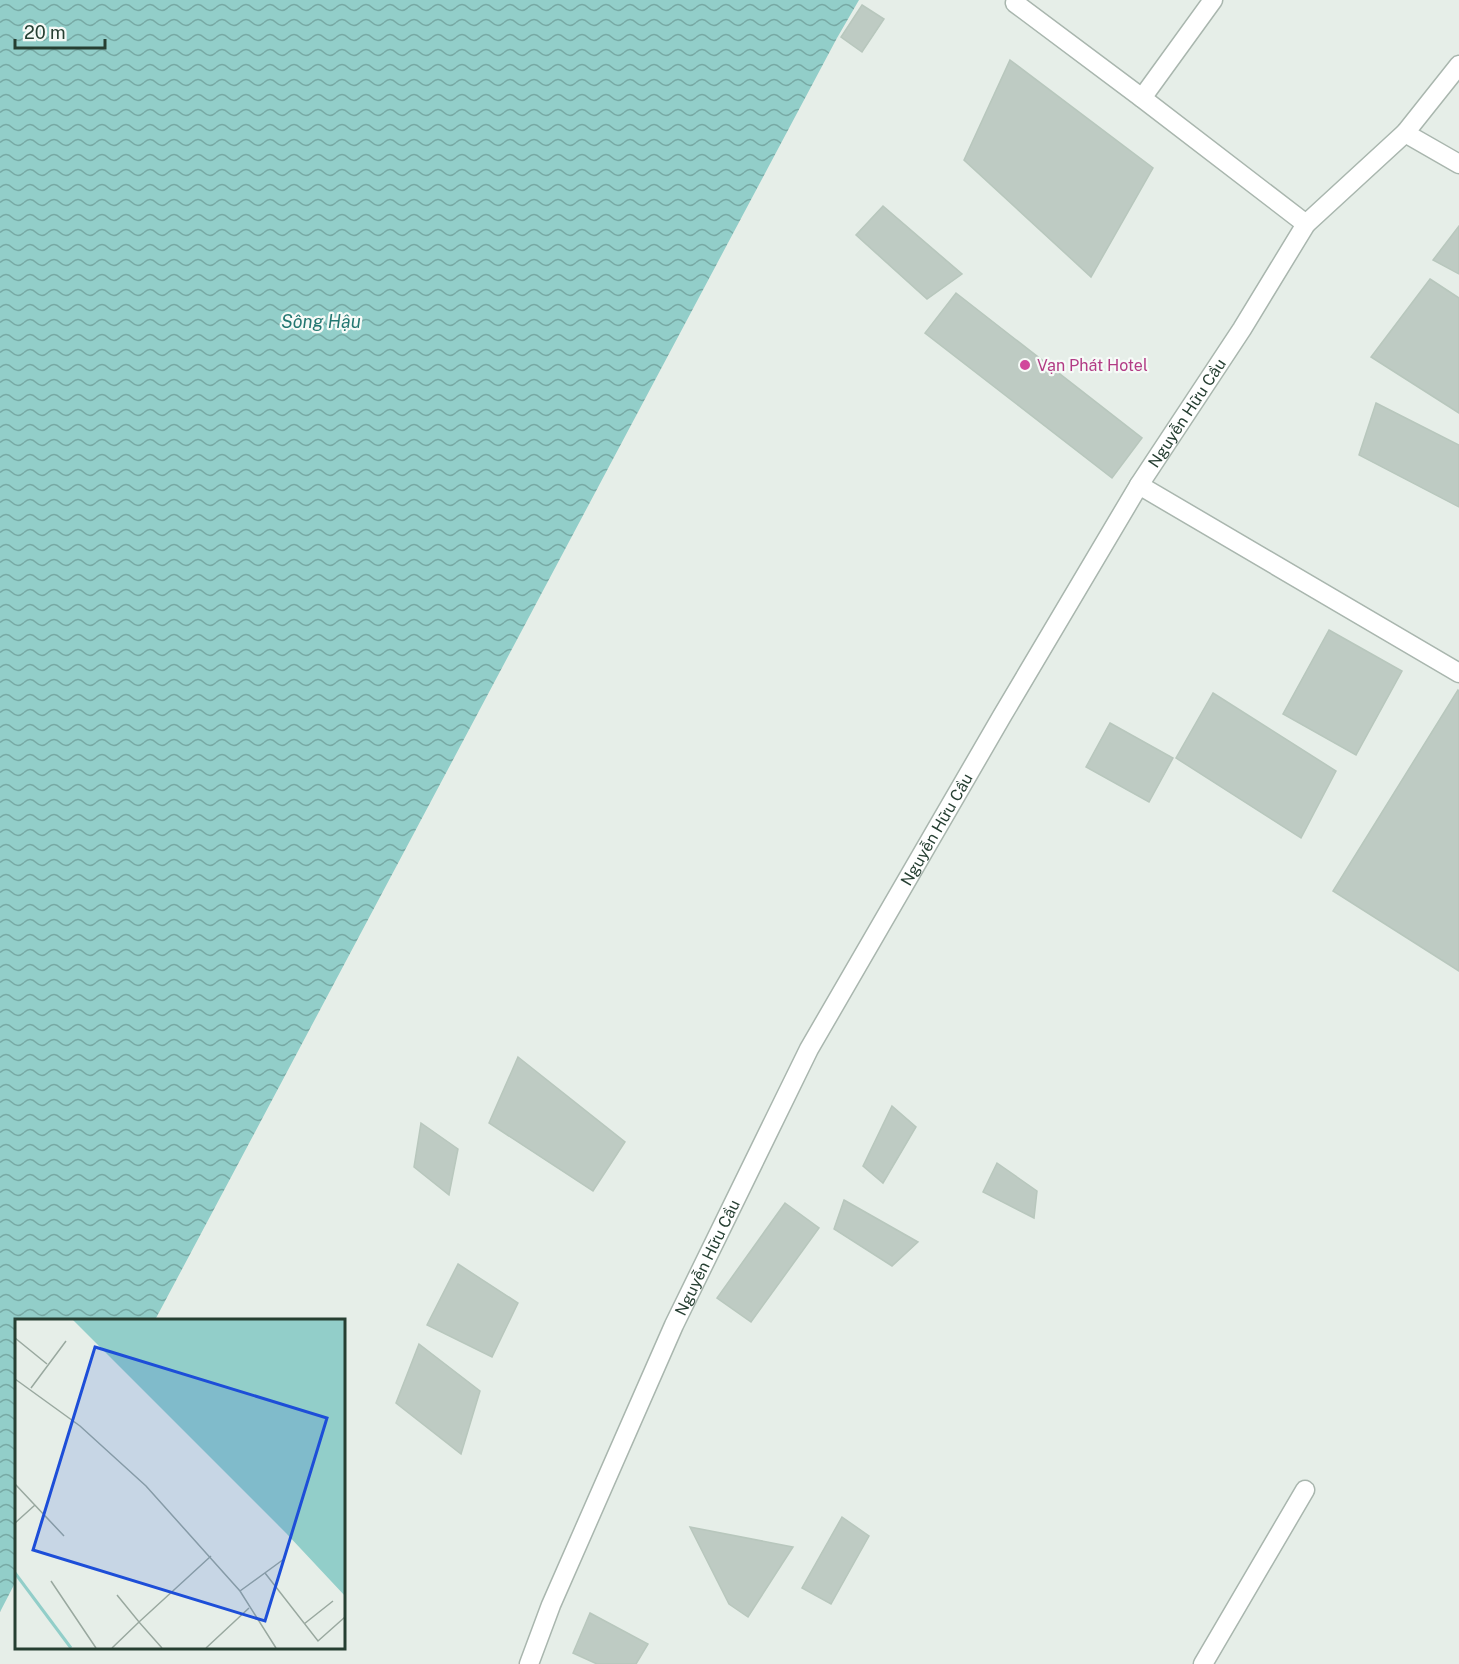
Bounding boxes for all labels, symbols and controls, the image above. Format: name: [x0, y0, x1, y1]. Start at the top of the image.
scale bar: [15, 12, 105, 50]
text: 20 m: [24, 22, 66, 43]
water label: Sông Hậu: [281, 311, 361, 332]
street label: Nguyễn Hữu Cầu: [1144, 355, 1230, 471]
place label: Vạn Phát Hotel: [1037, 356, 1148, 375]
marker: Vạn Phát Hotel: [1018, 358, 1032, 372]
street label: Nguyễn Hữu Cầu: [897, 770, 977, 889]
street label: Nguyễn Hữu Cầu: [671, 1197, 744, 1319]
inset map: [15, 1319, 345, 1649]

